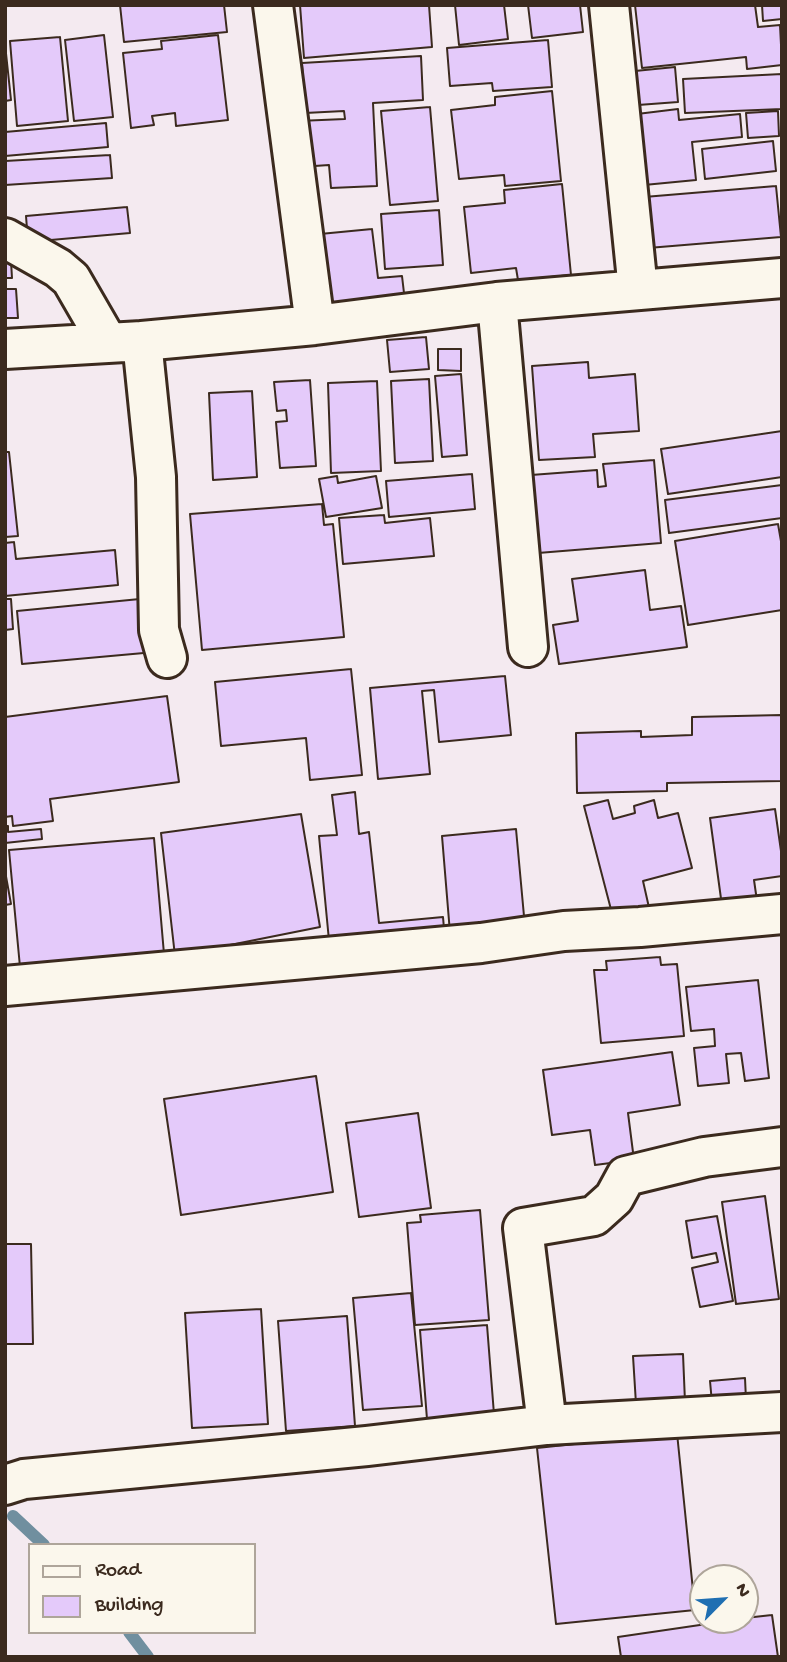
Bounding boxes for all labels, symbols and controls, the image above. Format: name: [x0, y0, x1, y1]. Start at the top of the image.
legend: [28, 1543, 256, 1634]
text: Road: [95, 1559, 141, 1584]
north arrow: [689, 1564, 759, 1634]
text: N: [729, 1580, 755, 1601]
text: Building: [95, 1594, 164, 1619]

